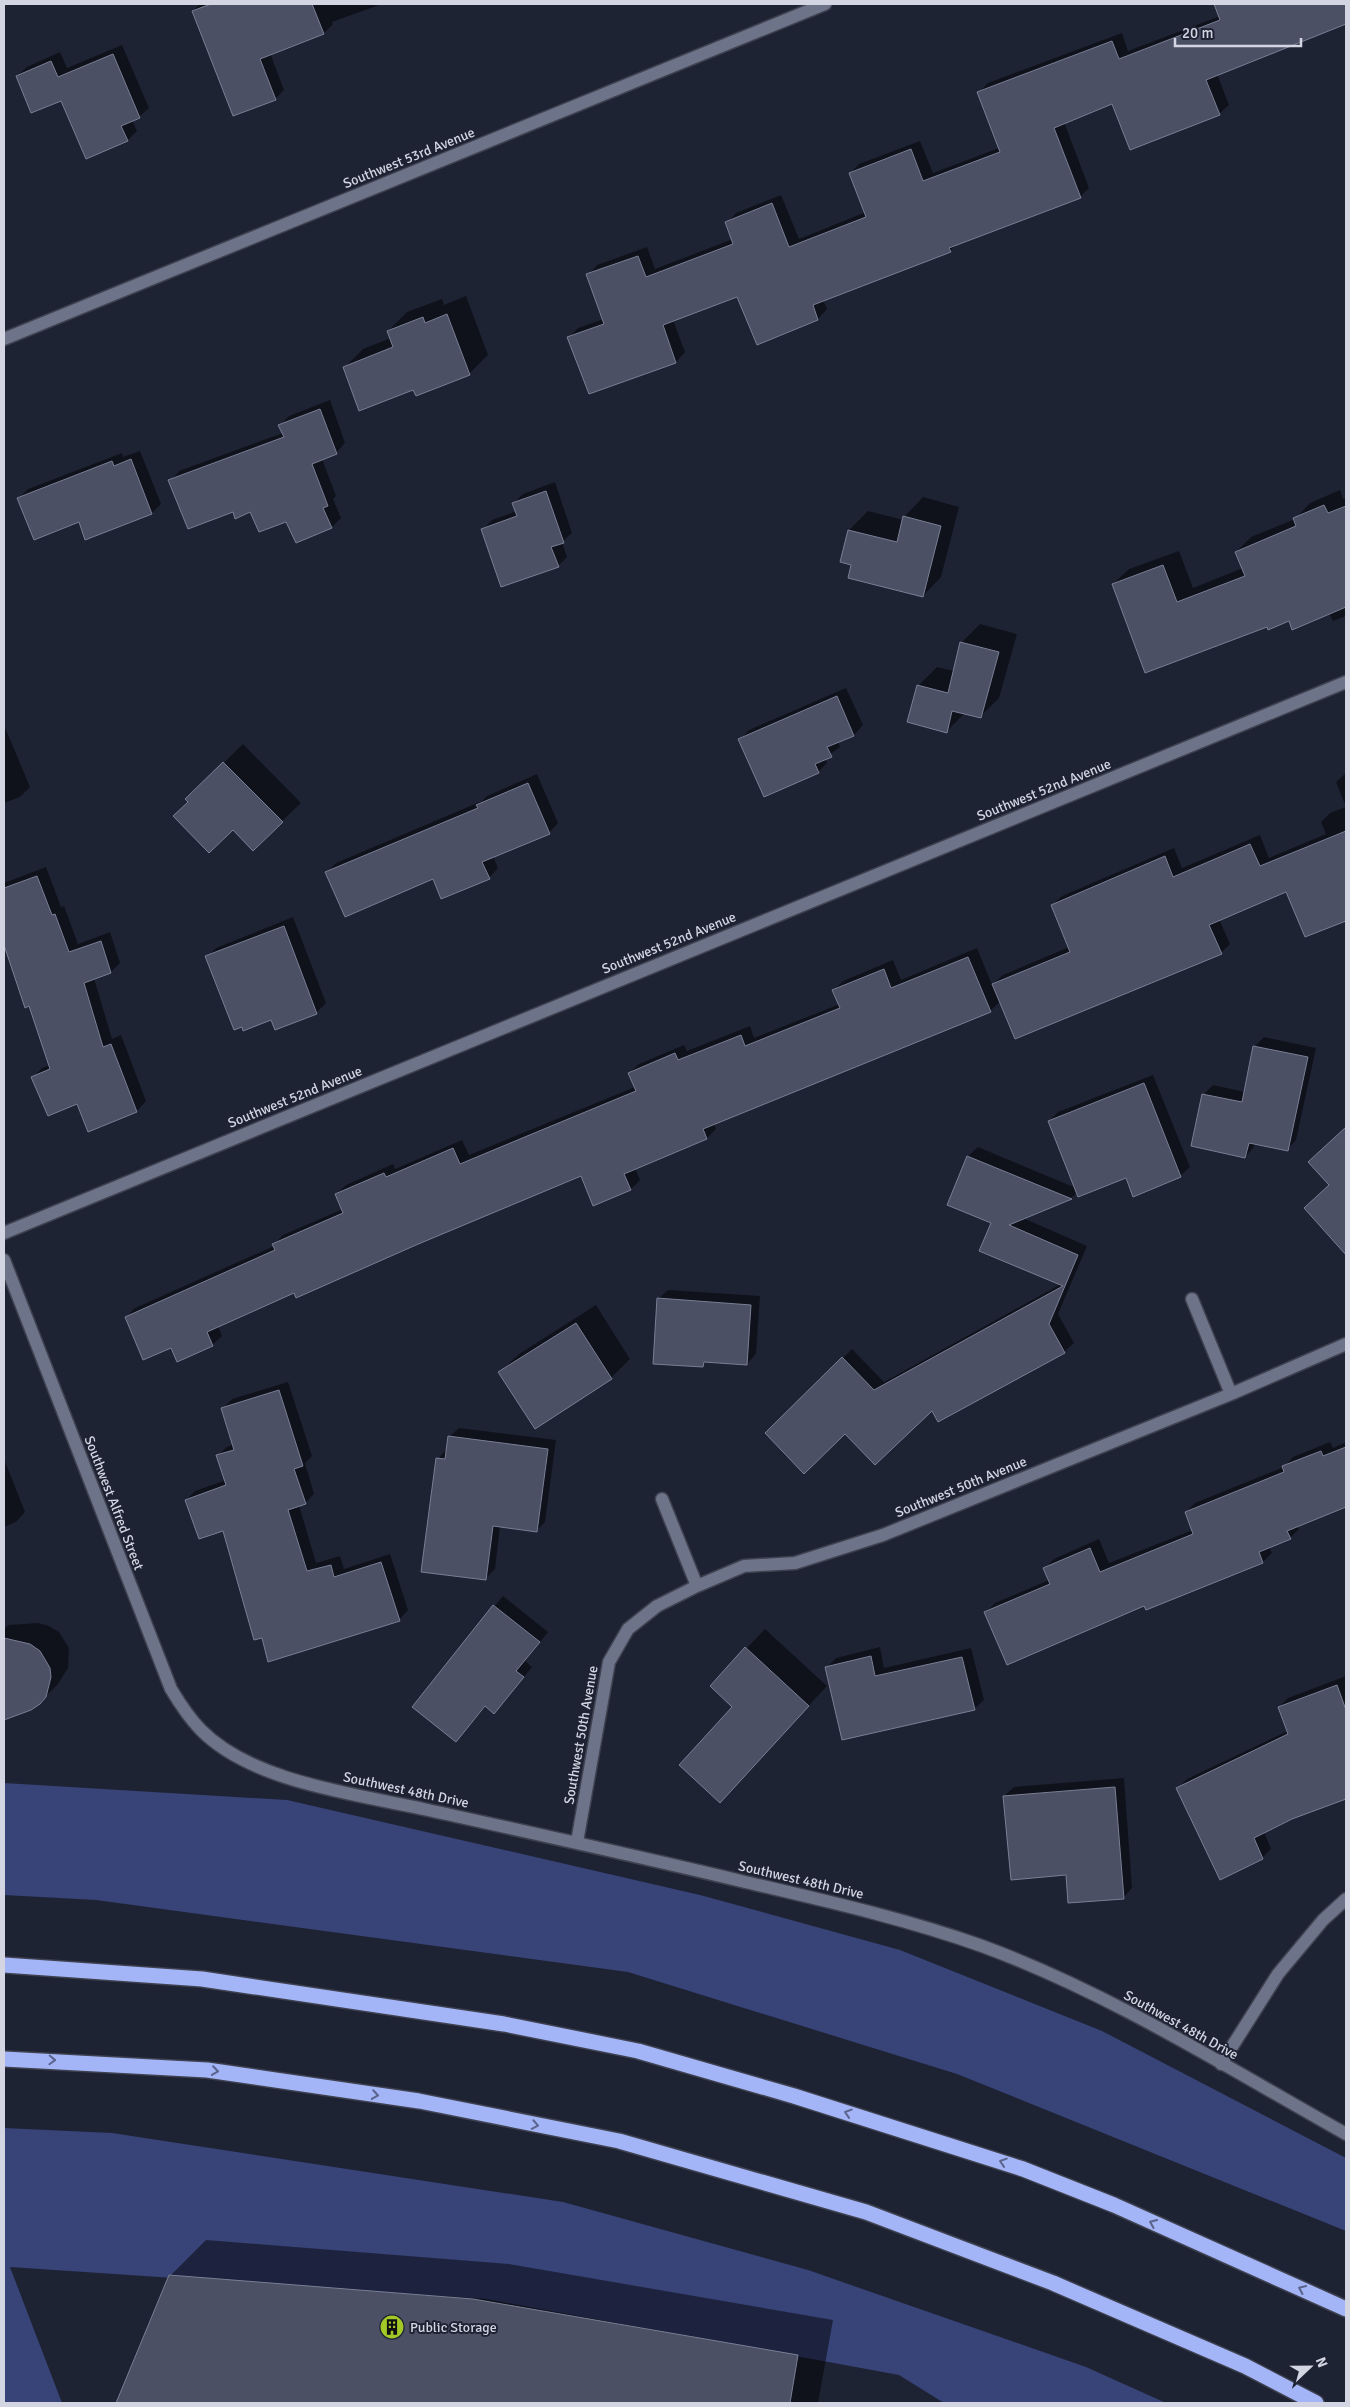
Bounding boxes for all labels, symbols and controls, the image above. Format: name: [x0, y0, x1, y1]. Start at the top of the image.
scale bar: [1175, 15, 1301, 47]
text: 20 m: [1182, 24, 1213, 42]
street label: Southwest 53rd Avenue: [341, 124, 477, 192]
street label: Southwest 52nd Avenue: [974, 755, 1114, 825]
street label: Southwest 52nd Avenue: [599, 908, 739, 978]
street label: Southwest 52nd Avenue: [225, 1062, 365, 1132]
street label: Southwest Alfred Street: [81, 1434, 147, 1573]
street label: Southwest 50th Avenue: [893, 1453, 1029, 1521]
street label: Southwest 50th Avenue: [560, 1664, 602, 1806]
street label: Southwest 48th Drive: [342, 1768, 470, 1812]
street label: Southwest 48th Drive: [737, 1857, 865, 1903]
street label: Southwest 48th Drive: [1121, 1987, 1241, 2063]
one-way arrow: [49, 2055, 57, 2066]
one-way arrow: [211, 2065, 219, 2076]
one-way arrow: [372, 2089, 380, 2100]
one-way arrow: [844, 2108, 853, 2118]
one-way arrow: [531, 2119, 539, 2129]
one-way arrow: [999, 2158, 1007, 2168]
one-way arrow: [1149, 2218, 1158, 2229]
one-way arrow: [1298, 2284, 1307, 2295]
building icon: Public Storage: [379, 2314, 405, 2340]
place label: Public Storage: [410, 2319, 497, 2336]
north arrow: [1285, 2342, 1335, 2392]
text: N: [1312, 2355, 1331, 2370]

